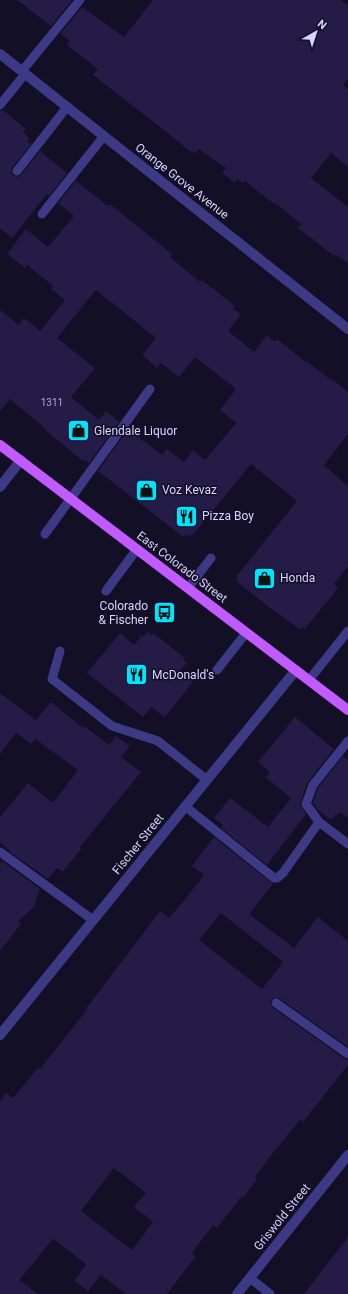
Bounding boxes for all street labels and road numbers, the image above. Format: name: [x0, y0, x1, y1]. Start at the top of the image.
street label: Orange Grove Avenue: [133, 140, 231, 222]
street label: East Colorado Street: [134, 528, 230, 606]
street label: Fischer Street: [109, 811, 167, 877]
street label: Griswold Street: [251, 1181, 313, 1253]

